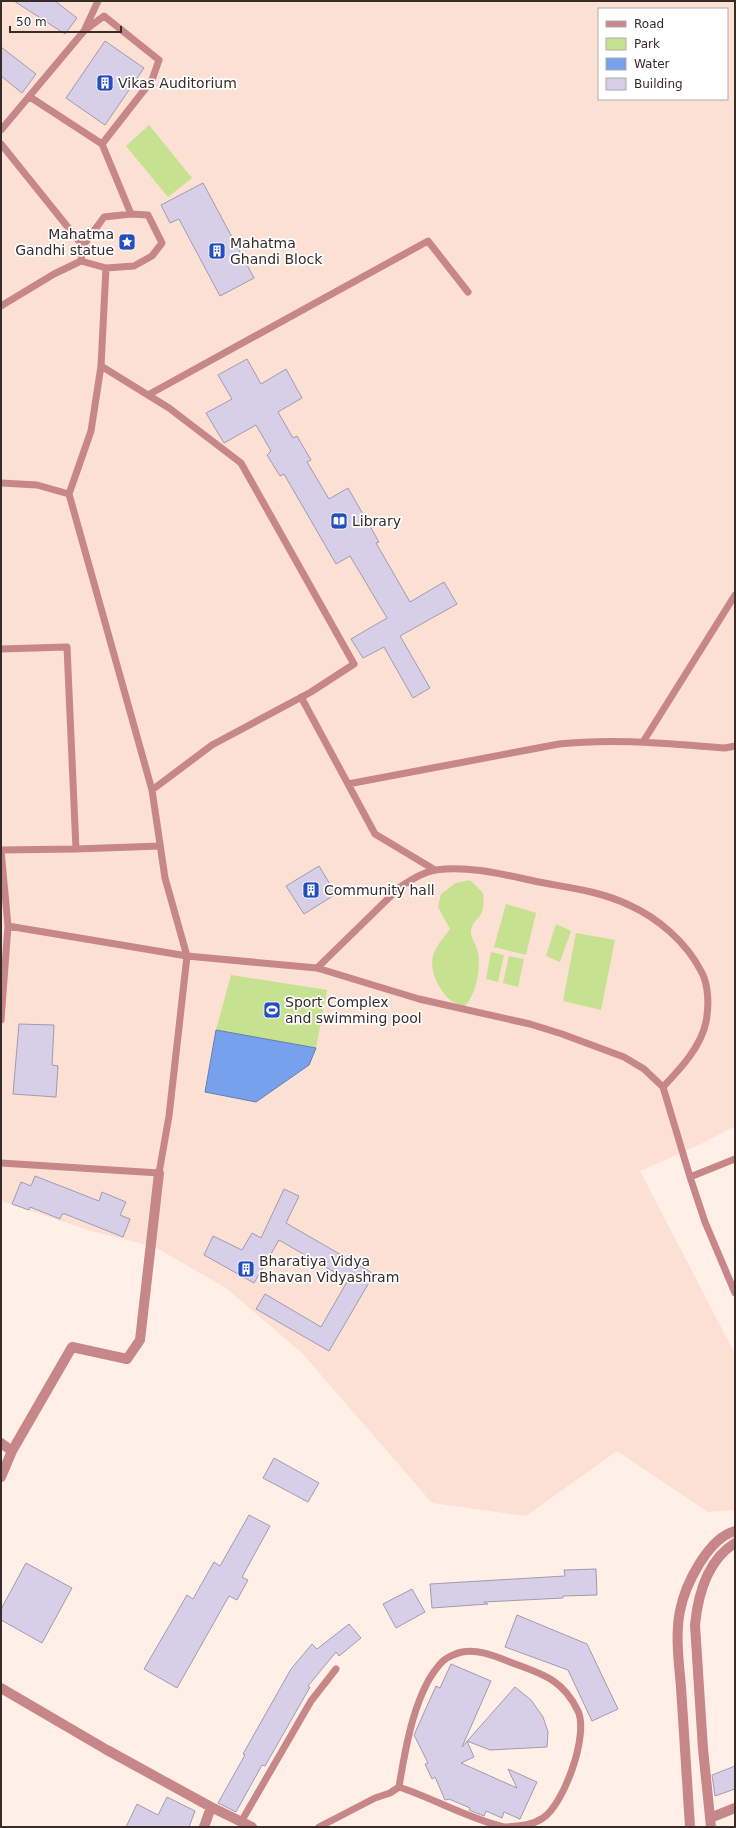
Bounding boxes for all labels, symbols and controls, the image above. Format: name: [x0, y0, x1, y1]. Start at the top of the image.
scale bar: [10, 8, 121, 34]
legend: [598, 8, 728, 100]
text: 50 m: [16, 15, 47, 29]
text: Road: [634, 17, 664, 31]
text: Park: [634, 37, 660, 51]
text: Water: [634, 57, 670, 71]
building icon: Vikas Auditorium: [95, 73, 115, 93]
place label: Vikas Auditorium: [118, 75, 237, 91]
text: Building: [634, 77, 683, 91]
place label: Mahatma Gandhi statue: [15, 226, 114, 258]
place icon: Mahatma Gandhi statue: [117, 232, 137, 252]
place label: Mahatma Ghandi Block: [230, 235, 323, 267]
building icon: Mahatma Ghandi Block: [207, 241, 227, 261]
library icon: Library: [329, 511, 349, 531]
place label: Library: [352, 513, 401, 529]
building icon: Community hall: [301, 880, 321, 900]
place label: Community hall: [324, 882, 435, 898]
place label: Sport Complex and swimming pool: [285, 994, 422, 1026]
sports icon: Sport Complex and swimming pool: [262, 1000, 282, 1020]
place label: Bharatiya Vidya Bhavan Vidyashram: [259, 1253, 399, 1285]
building icon: Bharatiya Vidya Bhavan Vidyashram: [236, 1259, 256, 1279]

